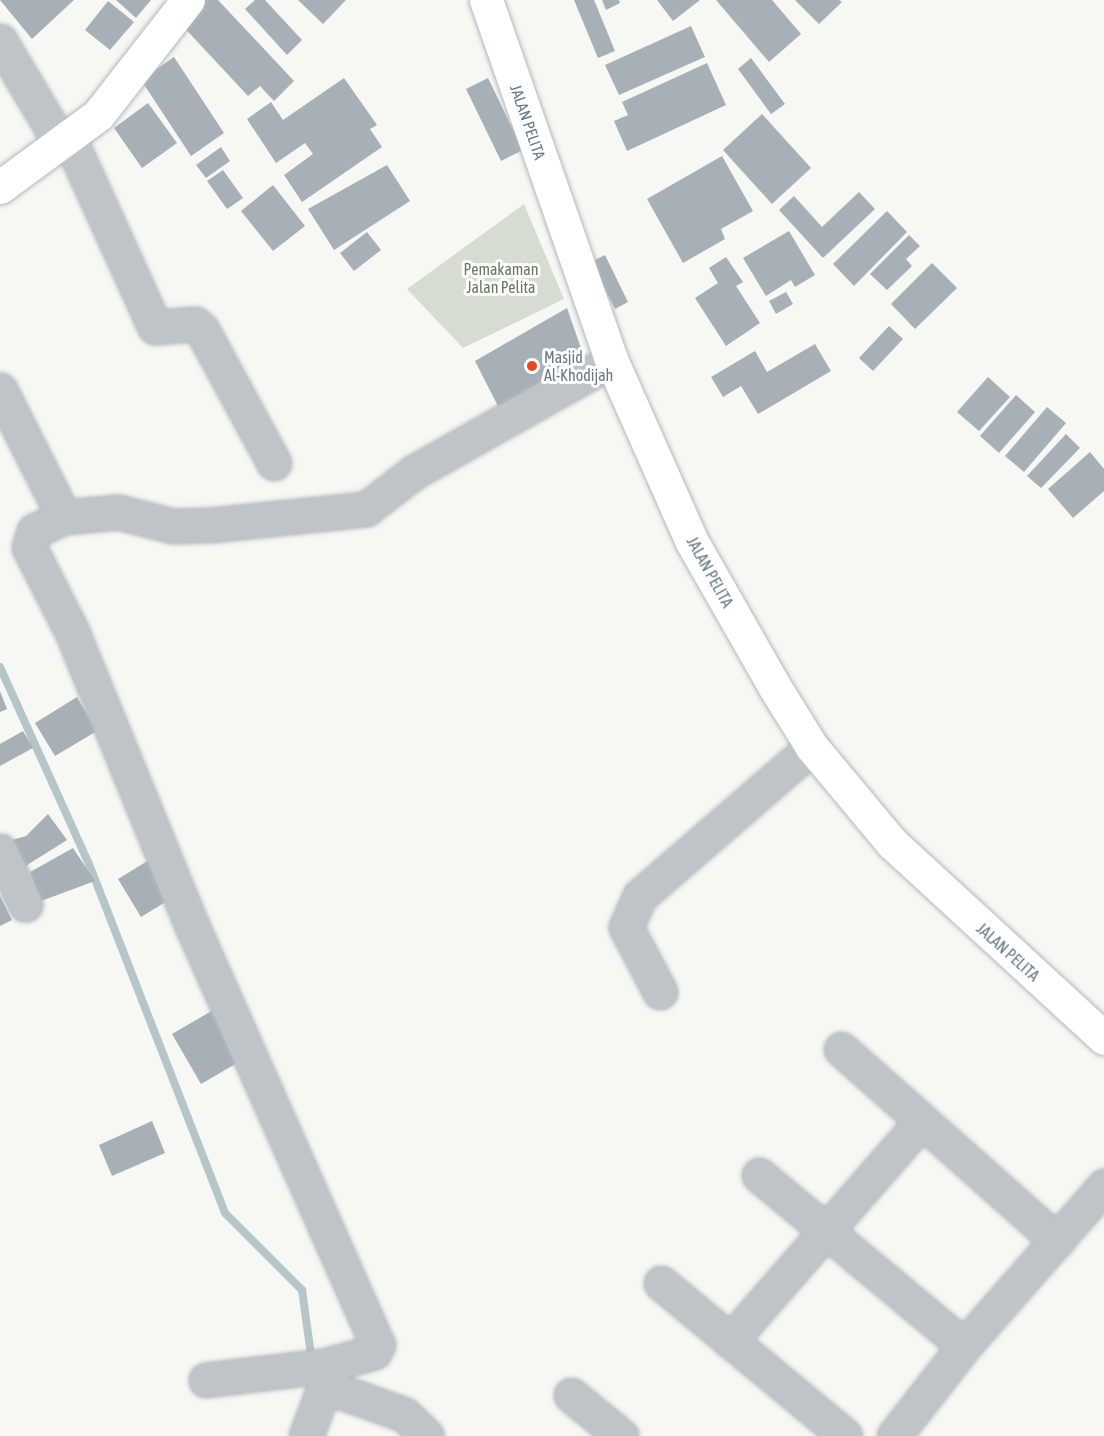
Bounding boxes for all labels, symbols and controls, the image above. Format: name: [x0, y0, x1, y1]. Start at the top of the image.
street label: JALAN PELITA: [506, 82, 550, 162]
park label: Pemakaman Jalan Pelita: [463, 259, 539, 297]
place label: Masjid Al-Khodijah: [544, 347, 613, 385]
marker: Masjid Al-Khodijah: [525, 359, 539, 373]
street label: JALAN PELITA: [683, 533, 737, 611]
street label: JALAN PELITA: [973, 919, 1043, 985]

